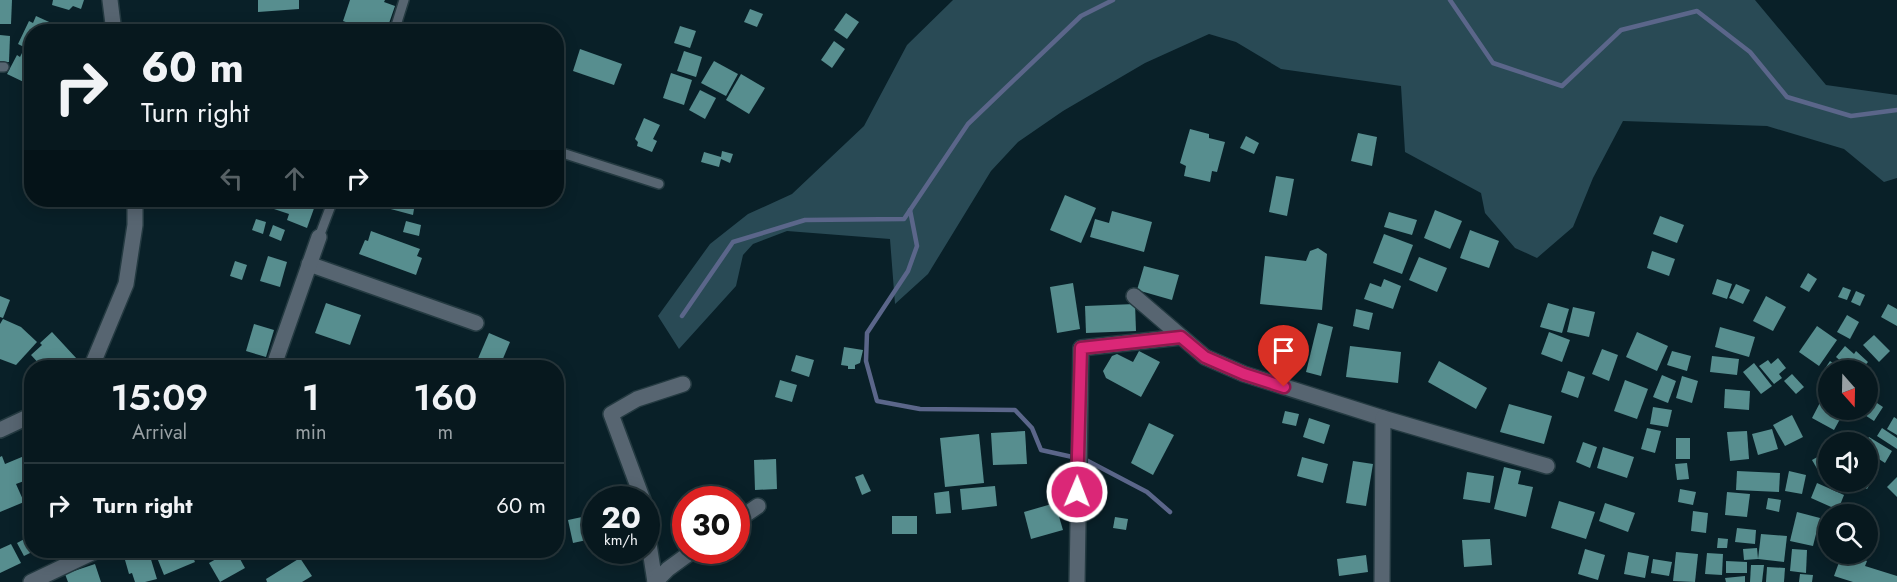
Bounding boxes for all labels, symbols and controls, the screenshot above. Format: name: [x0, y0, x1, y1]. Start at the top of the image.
text: 60 m: [141, 37, 244, 98]
icon: right: [42, 48, 120, 126]
text: Turn right: [141, 93, 249, 132]
icon: left: [215, 162, 248, 195]
icon: ahead: [278, 162, 311, 195]
icon: right: [341, 162, 374, 195]
pin: [1258, 325, 1309, 387]
icon: arrive: [1267, 334, 1300, 367]
north arrow: [1818, 360, 1878, 420]
map controls: [1818, 360, 1878, 564]
text: 15:09: [111, 371, 208, 423]
text: 1: [302, 371, 320, 423]
text: 160: [413, 371, 477, 423]
text: Arrival: [132, 418, 187, 447]
text: min: [295, 418, 326, 447]
text: m: [437, 418, 453, 447]
button: sound: [1818, 432, 1878, 492]
position arrow: [1045, 460, 1109, 524]
speed limit sign: 30: [672, 486, 750, 564]
icon: right: [42, 489, 75, 522]
text: Turn right: [93, 489, 193, 521]
text: 60 m: [496, 489, 546, 521]
text: 20: [601, 496, 641, 539]
button: search: [1818, 504, 1878, 564]
text: km/h: [604, 529, 638, 551]

